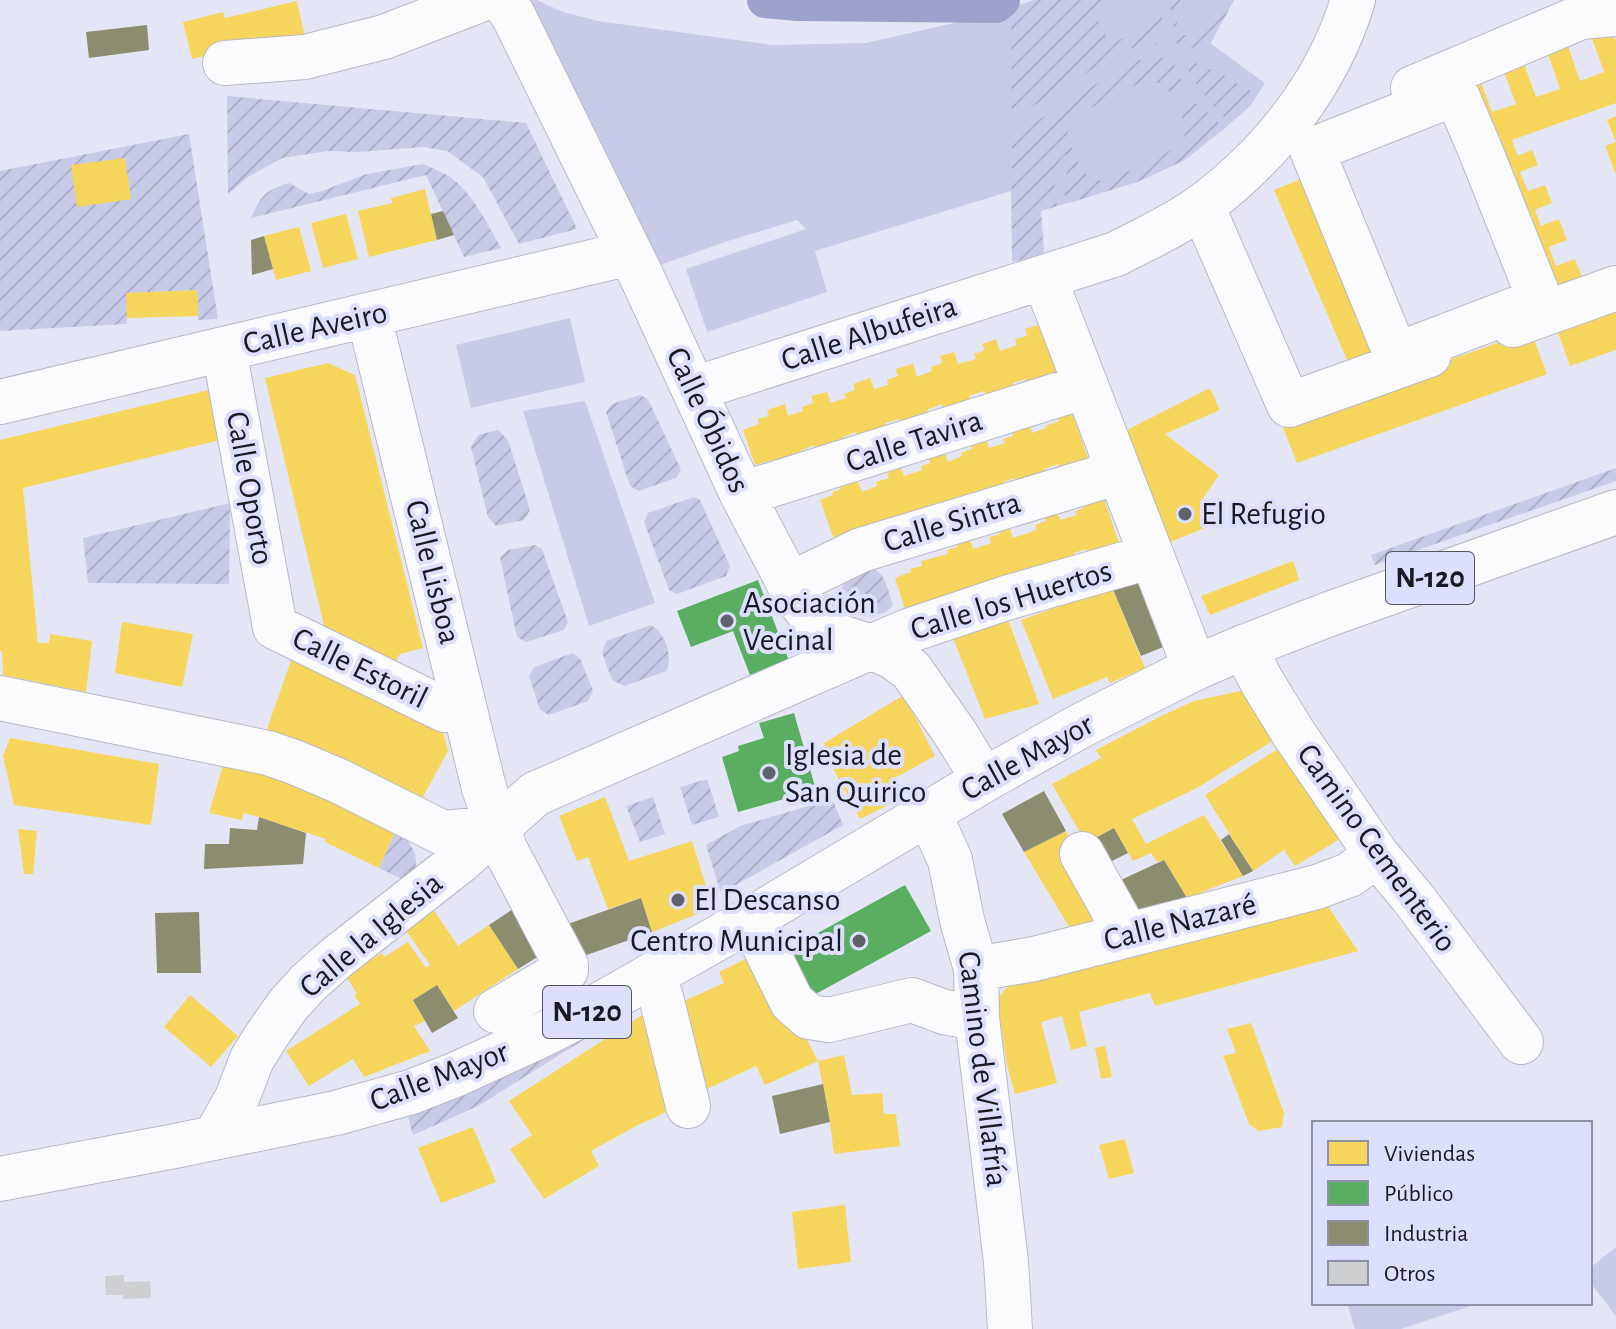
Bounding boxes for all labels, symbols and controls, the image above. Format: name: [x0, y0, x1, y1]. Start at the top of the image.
street label: Calle Albufeira: [777, 290, 961, 376]
street label: Calle Aveiro: [240, 296, 390, 360]
street label: Calle Óbidos: [661, 342, 757, 497]
street label: Calle Tavira: [842, 404, 986, 478]
street label: Calle Oporto: [221, 409, 279, 567]
street label: Calle Sintra: [880, 486, 1024, 558]
street label: Calle Lisboa: [400, 497, 466, 647]
place label: El Refugio: [1201, 498, 1326, 530]
marker: El Refugio: [1176, 505, 1194, 523]
road number: N-120: [1386, 552, 1474, 604]
street label: Calle los Huertos: [907, 554, 1115, 646]
place label: Asociación Vecinal: [743, 587, 876, 656]
marker: Asociación Vecinal: [718, 612, 736, 630]
street label: Calle Estoril: [288, 622, 432, 714]
street label: Calle Mayor: [956, 707, 1099, 806]
street label: Camino Cementerio: [1291, 738, 1463, 958]
place label: Iglesia de San Quirico: [785, 739, 926, 808]
marker: Iglesia de San Quirico: [760, 764, 778, 782]
street label: Calle la Iglesia: [293, 866, 449, 1004]
place label: El Descanso: [694, 884, 840, 916]
street label: Calle Nazaré: [1100, 888, 1260, 956]
marker: El Descanso: [669, 891, 687, 909]
place label: Centro Municipal: [630, 925, 843, 957]
marker: Centro Municipal: [850, 932, 868, 950]
street label: Camino de Villafría: [953, 949, 1013, 1189]
road number: N-120: [543, 986, 631, 1038]
street label: Calle Mayor: [365, 1035, 513, 1117]
legend: [1312, 1121, 1592, 1305]
text: Viviendas: [1384, 1142, 1475, 1166]
text: Público: [1384, 1182, 1453, 1206]
text: Industria: [1384, 1222, 1468, 1246]
text: Otros: [1384, 1262, 1435, 1286]

